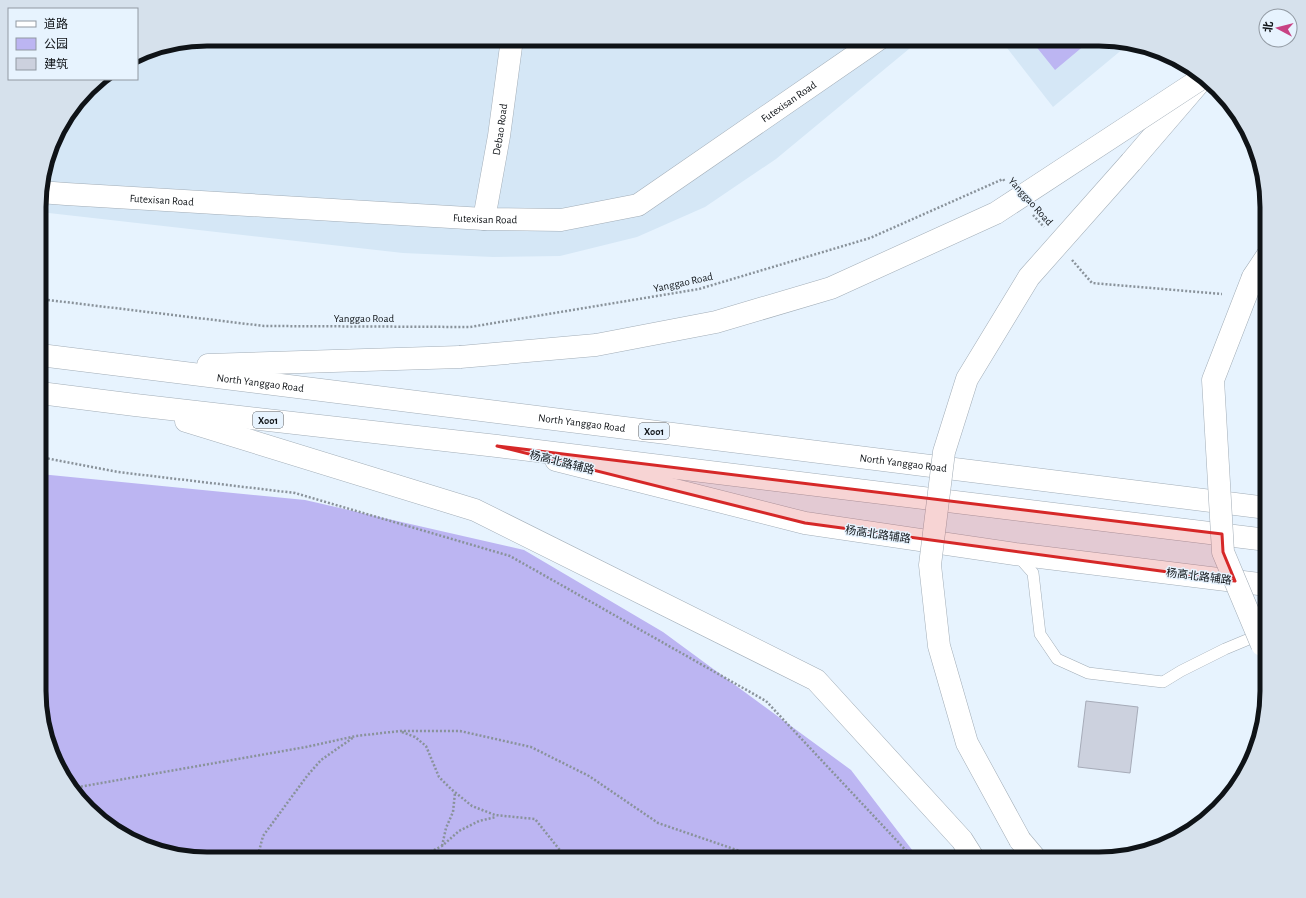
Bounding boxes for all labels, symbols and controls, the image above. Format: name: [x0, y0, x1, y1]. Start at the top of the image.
legend: [8, 8, 138, 80]
north arrow: [1258, 8, 1298, 48]
text: 道路: [44, 17, 68, 30]
text: 北: [1262, 21, 1275, 33]
text: 公园: [44, 38, 68, 50]
text: 建筑: [44, 57, 68, 70]
street label: Futexisan Road: [759, 79, 819, 125]
street label: Debao Road: [491, 103, 509, 156]
street label: Yanggao Road: [1006, 175, 1055, 228]
street label: Futexisan Road: [129, 193, 194, 208]
street label: Futexisan Road: [453, 212, 518, 225]
street label: Yanggao Road: [652, 271, 714, 294]
street label: Yanggao Road: [334, 313, 395, 324]
street label: North Yanggao Road: [216, 372, 305, 394]
road number: X001: [253, 412, 283, 428]
street label: North Yanggao Road: [537, 412, 626, 434]
road number: X001: [639, 423, 669, 439]
street label: 杨高北路辅路: [529, 448, 595, 476]
street label: North Yanggao Road: [859, 452, 948, 474]
street label: 杨高北路辅路: [844, 523, 912, 545]
street label: 杨高北路辅路: [1166, 566, 1232, 586]

